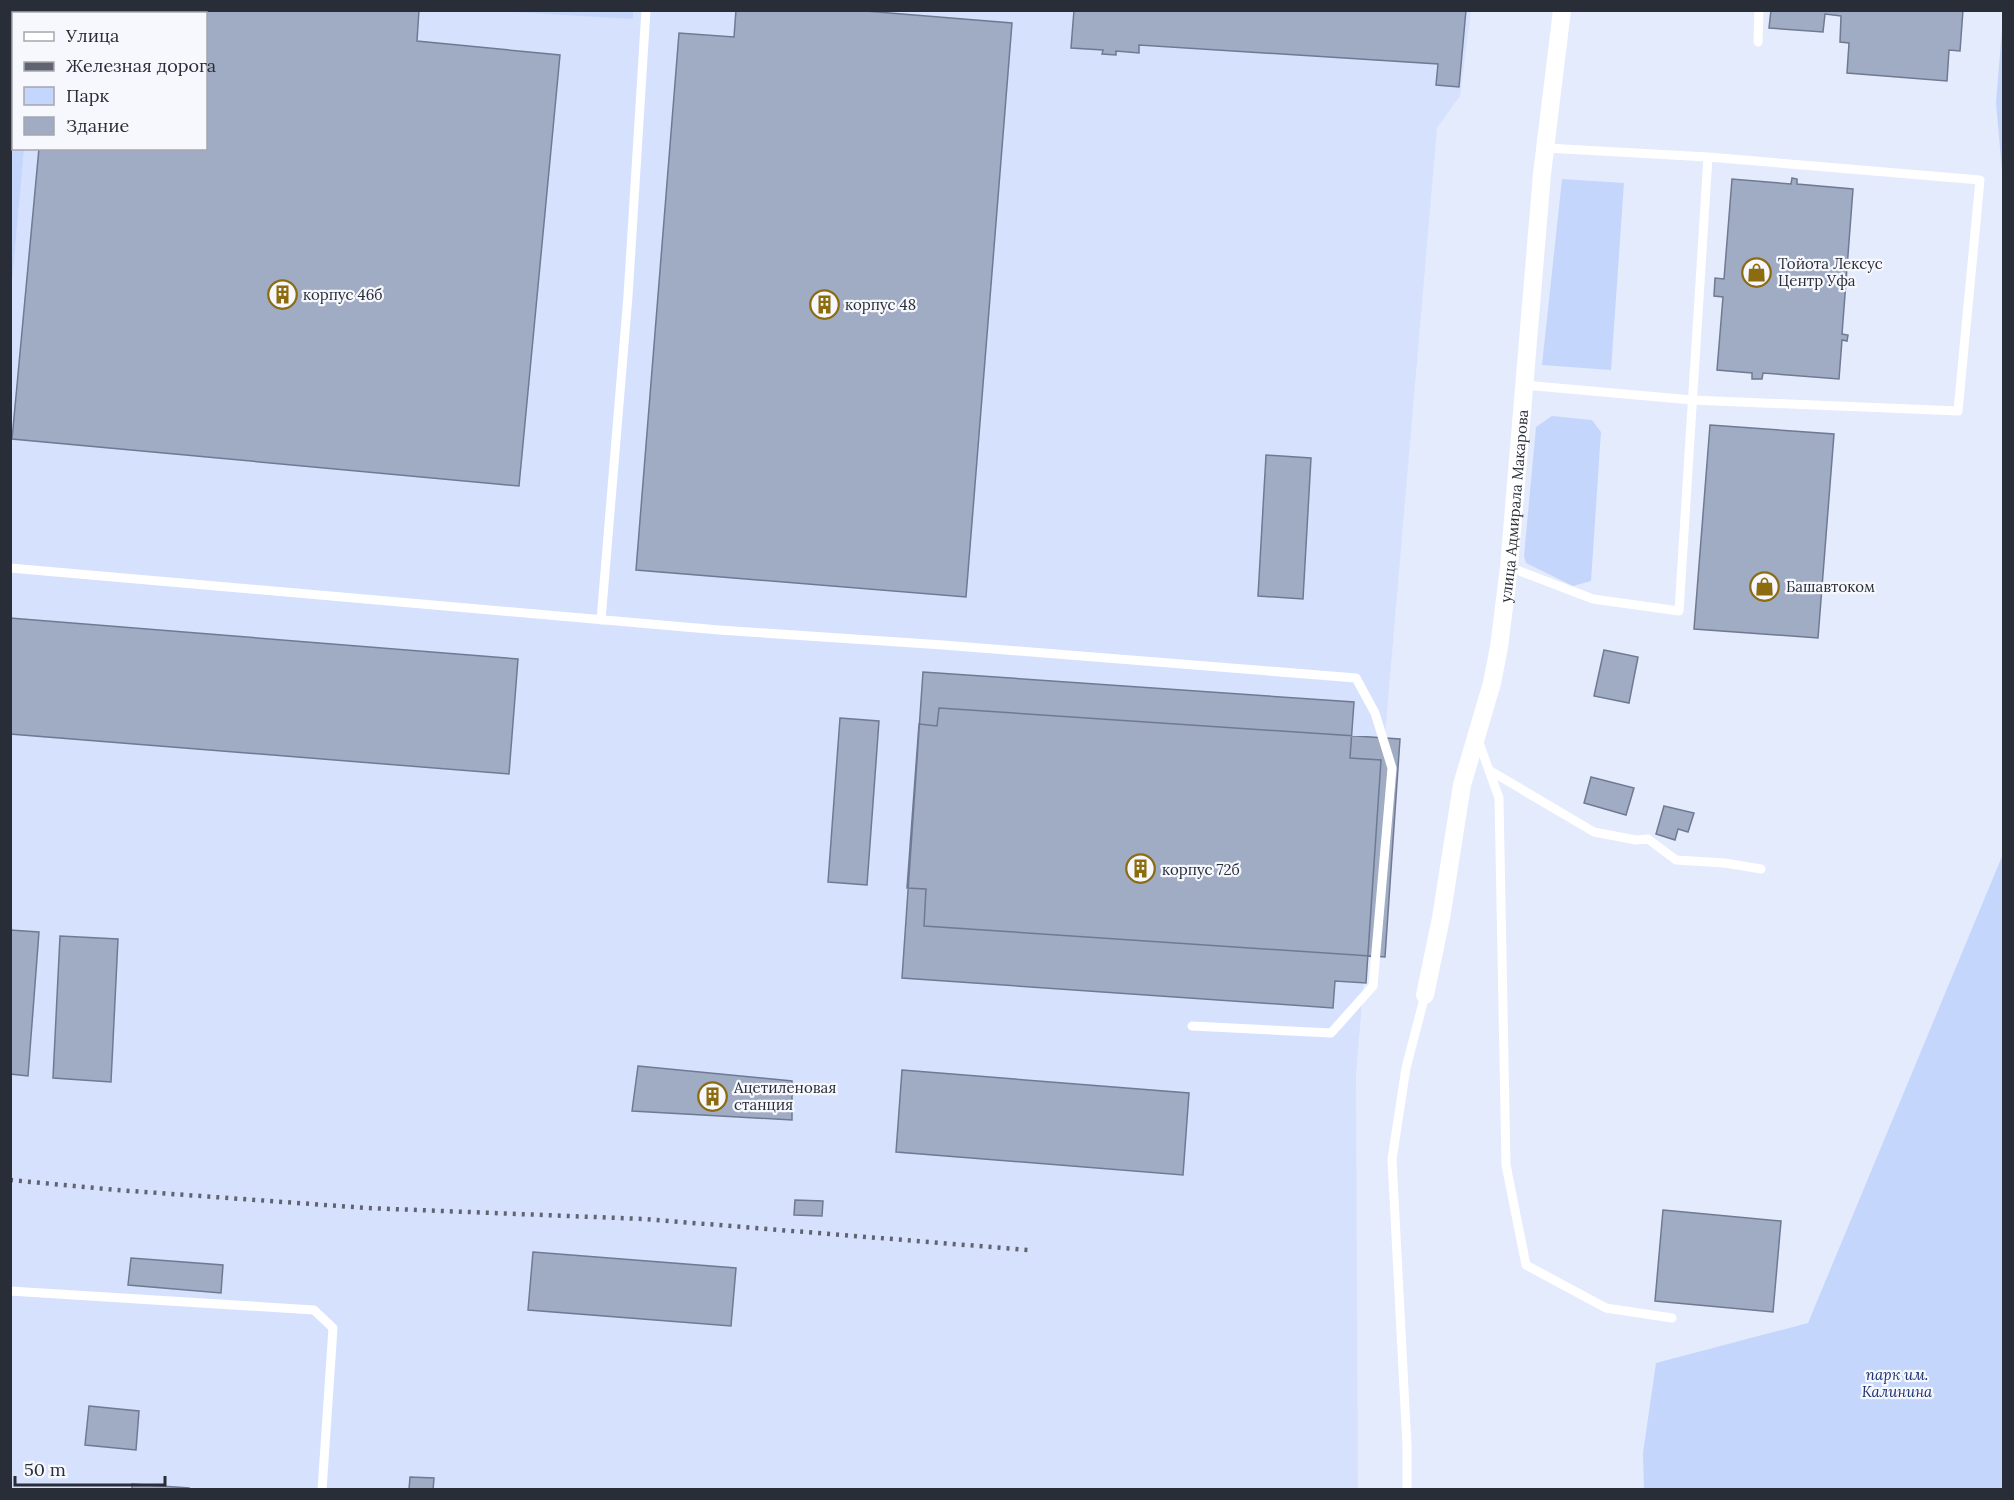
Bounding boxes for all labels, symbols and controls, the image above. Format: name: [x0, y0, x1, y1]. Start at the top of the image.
legend: [12, 12, 207, 150]
text: Улица: [65, 24, 119, 47]
text: Железная дорога: [66, 54, 216, 77]
text: Парк: [66, 84, 110, 107]
text: Здание: [66, 114, 129, 137]
place label: Тойота Лексус Центр Уфа: [1778, 254, 1883, 290]
shop icon: Тойота Лексус Центр Уфа: [1741, 256, 1773, 288]
building icon: корпус 46б: [266, 278, 298, 310]
place label: корпус 46б: [303, 285, 382, 304]
building icon: корпус 48: [808, 288, 840, 320]
place label: корпус 48: [845, 295, 916, 314]
street label: улица Адмирала Макарова: [1495, 408, 1532, 604]
shop icon: Башавтоком: [1749, 570, 1781, 602]
place label: Башавтоком: [1786, 577, 1875, 596]
building icon: корпус 72б: [1125, 853, 1157, 885]
place label: корпус 72б: [1162, 860, 1240, 879]
place label: Ацетиленовая станция: [733, 1078, 836, 1114]
building icon: Ацетиленовая станция: [697, 1080, 729, 1112]
park label: парк им. Калинина: [1862, 1365, 1933, 1401]
scale bar: [15, 1449, 165, 1487]
text: 50 m: [24, 1458, 66, 1481]

